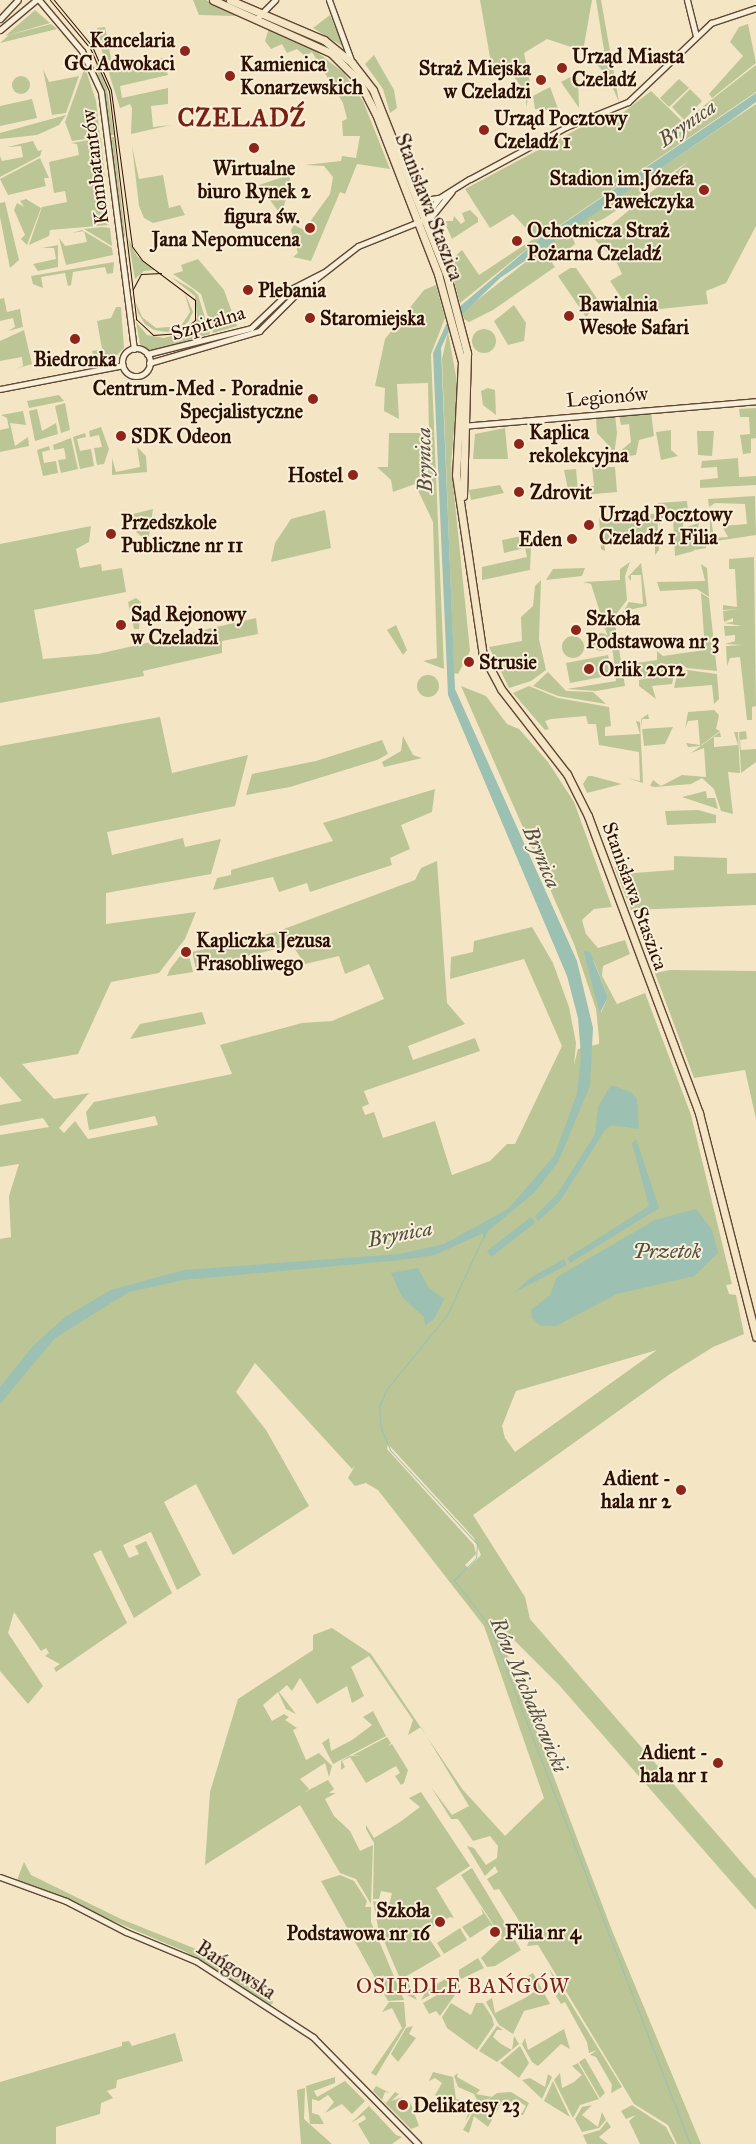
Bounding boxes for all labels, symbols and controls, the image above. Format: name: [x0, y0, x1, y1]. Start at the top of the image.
place label: Kancelaria GC Adwokaci: [64, 28, 175, 75]
place label: Urząd Miasta Czeladź: [572, 44, 684, 91]
marker: Kancelaria GC Adwokaci: [179, 45, 191, 57]
place label: Kamienica Konarzewskich: [240, 52, 363, 99]
place label: Straż Miejska w Czeladzi: [419, 56, 531, 103]
marker: Urząd Miasta Czeladź: [556, 62, 568, 74]
marker: Kamienica Konarzewskich: [224, 70, 236, 82]
marker: Straż Miejska w Czeladzi: [535, 74, 547, 86]
water label: Brynica: [653, 94, 721, 152]
district label: CZELADŹ: [177, 103, 307, 133]
place label: Urząd Pocztowy Czeladź 1: [494, 106, 627, 153]
street label: Kombatantów: [76, 108, 114, 226]
marker: Urząd Pocztowy Czeladź 1: [478, 124, 490, 136]
street label: Stanisława Staszica: [390, 130, 468, 284]
marker: Wirtualne biuro Rynek 2: [248, 142, 260, 154]
place label: Wirtualne biuro Rynek 2: [197, 156, 311, 203]
place label: Stadion im.Józefa Pawełczyka: [550, 166, 694, 213]
marker: Stadion im.Józefa Pawełczyka: [698, 184, 710, 196]
place label: figura św. Jana Nepomucena: [152, 205, 300, 252]
place label: Ochotnicza Straż Pożarna Czeladź: [527, 218, 669, 265]
marker: figura św. Jana Nepomucena: [304, 222, 316, 234]
marker: Ochotnicza Straż Pożarna Czeladź: [511, 235, 523, 247]
place label: Plebania: [258, 278, 326, 302]
marker: Plebania: [242, 284, 254, 296]
place label: Bawialnia Wesołe Safari: [579, 292, 689, 339]
street label: Szpitalna: [168, 300, 248, 346]
place label: Staromiejska: [320, 306, 425, 330]
marker: Bawialnia Wesołe Safari: [563, 310, 575, 322]
marker: Staromiejska: [304, 312, 316, 324]
marker: Biedronka: [69, 333, 81, 345]
place label: Biedronka: [33, 347, 117, 371]
place label: Centrum-Med - Poradnie Specjalistyczne: [93, 376, 303, 423]
street label: Legionów: [565, 381, 649, 413]
marker: Centrum-Med - Poradnie Specjalistyczne: [307, 393, 319, 405]
place label: Kaplica rekolekcyjna: [529, 420, 629, 467]
place label: SDK Odeon: [131, 424, 231, 448]
water label: Brynica: [410, 427, 438, 493]
marker: SDK Odeon: [115, 430, 127, 442]
marker: Kaplica rekolekcyjna: [513, 438, 525, 450]
place label: Hostel: [288, 463, 343, 487]
marker: Hostel: [347, 469, 359, 481]
place label: Zdrovit: [530, 480, 592, 504]
marker: Zdrovit: [512, 485, 526, 499]
place label: Urząd Pocztowy Czeladź 1 Filia: [599, 502, 732, 549]
place label: Przedszkole Publiczne nr 11: [121, 510, 243, 557]
marker: Urząd Pocztowy Czeladź 1 Filia: [583, 519, 595, 531]
place label: Eden: [518, 527, 562, 551]
marker: Przedszkole Publiczne nr 11: [105, 528, 117, 540]
marker: Eden: [566, 533, 578, 545]
place label: Sąd Rejonowy w Czeladzi: [131, 602, 246, 649]
place label: Szkoła Podstawowa nr 3: [586, 606, 719, 653]
marker: Sąd Rejonowy w Czeladzi: [115, 619, 127, 631]
marker: Szkoła Podstawowa nr 3: [570, 624, 582, 636]
place label: Strusie: [479, 650, 537, 674]
marker: Strusie: [463, 656, 475, 668]
place label: Orlik 2012: [599, 657, 685, 681]
marker: Orlik 2012: [583, 663, 595, 675]
street label: Stanisława Staszica: [597, 819, 673, 973]
water label: Brynica: [518, 822, 566, 892]
place label: Kapliczka Jezusa Frasobliwego: [196, 928, 331, 975]
marker: Kapliczka Jezusa Frasobliwego: [180, 946, 192, 958]
water label: Brynica: [366, 1215, 434, 1253]
water label: Przetok: [633, 1238, 701, 1264]
place label: Adient - hala nr 2: [601, 1466, 671, 1513]
marker: Adient - hala nr 2: [675, 1484, 687, 1496]
water label: Rów Michałkowicki: [485, 1614, 573, 1776]
place label: Adient - hala nr 1: [640, 1740, 708, 1787]
marker: Adient - hala nr 1: [712, 1757, 724, 1769]
place label: Szkoła Podstawowa nr 16: [286, 1898, 430, 1945]
marker: Szkoła Podstawowa nr 16: [434, 1916, 446, 1928]
place label: Filia nr 4: [505, 1920, 581, 1944]
marker: Filia nr 4: [489, 1926, 501, 1938]
street label: Bańgowska: [192, 1935, 280, 2005]
district label: OSIEDLE BAŃGÓW: [354, 1973, 572, 1999]
place label: Delikatesy 23: [413, 2093, 520, 2117]
marker: Delikatesy 23: [397, 2099, 409, 2111]

